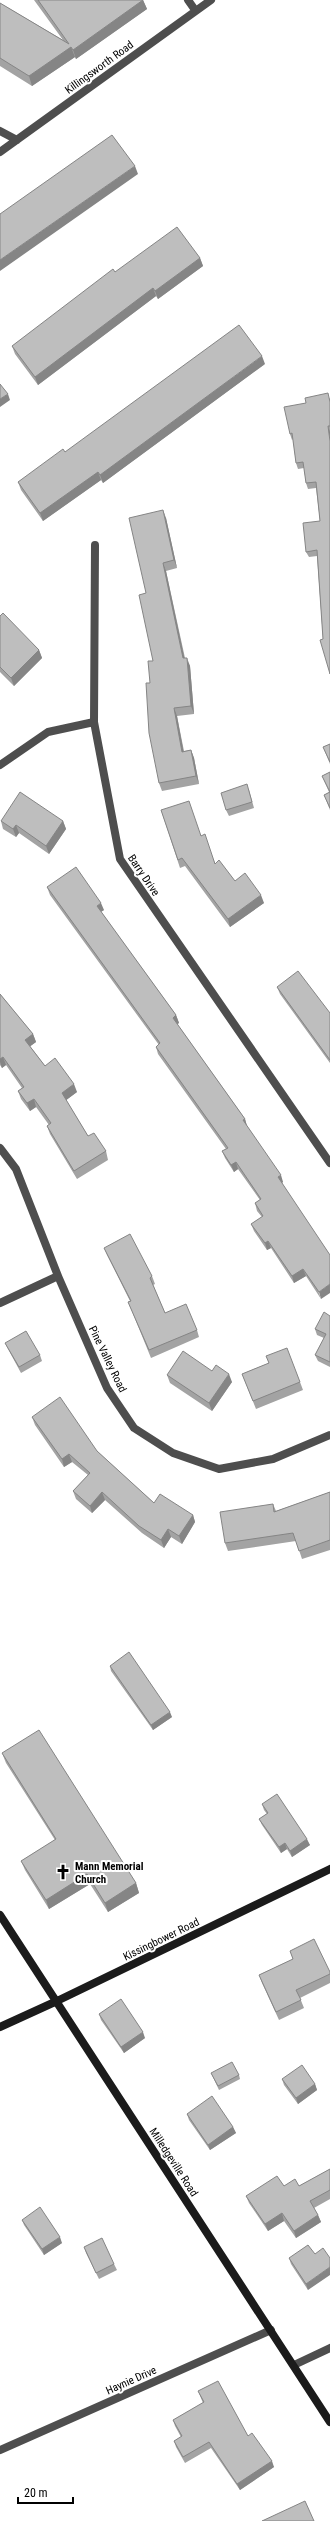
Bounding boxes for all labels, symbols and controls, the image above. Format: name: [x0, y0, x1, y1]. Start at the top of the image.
street label: Killingsworth Road: [63, 38, 136, 97]
street label: Barry Drive: [125, 852, 162, 898]
street label: Pine Valley Road: [86, 1324, 129, 1394]
place label: Mann Memorial Church: [75, 1860, 144, 1886]
church icon: Mann Memorial Church: [54, 1863, 72, 1881]
street label: Kissingbower Road: [121, 1915, 201, 1963]
street label: Milledgeville Road: [147, 2126, 201, 2199]
street label: Haynie Drive: [104, 2364, 159, 2397]
scale bar: [18, 2479, 73, 2505]
text: 20 m: [24, 2486, 48, 2500]

